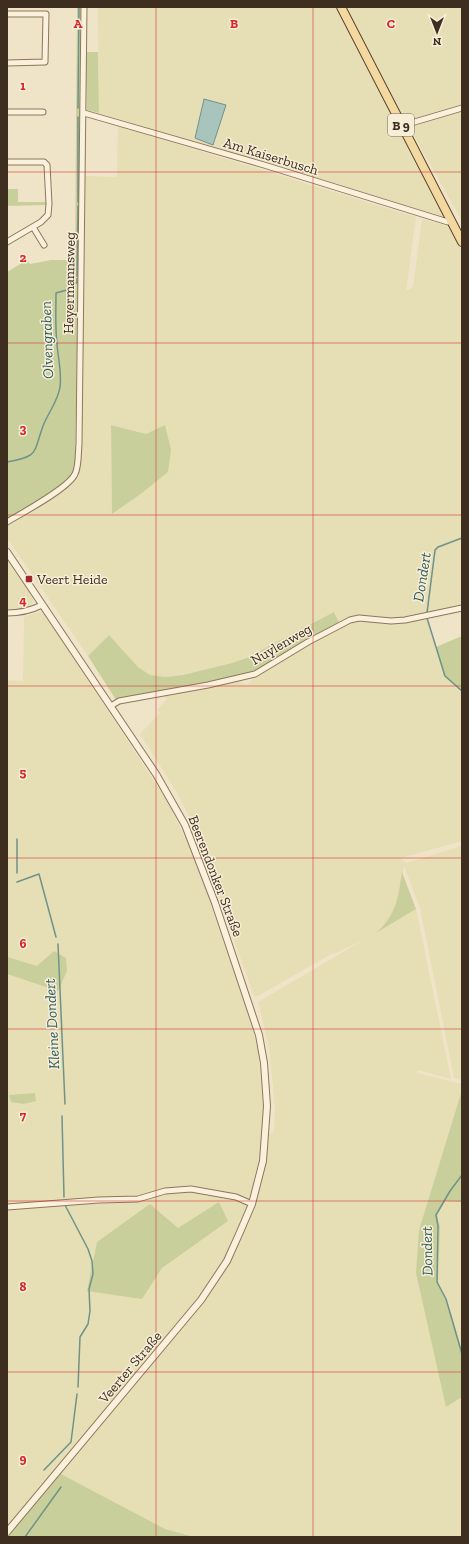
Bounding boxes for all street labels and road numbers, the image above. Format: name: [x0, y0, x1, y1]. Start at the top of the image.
road number: B 9: [388, 114, 414, 136]
street label: Am Kaiserbusch: [221, 134, 321, 179]
street label: Heyermannsweg: [60, 232, 79, 334]
street label: Nuylenweg: [248, 620, 315, 669]
street label: Beerendonker Straße: [185, 813, 247, 940]
street label: Veerter Straße: [95, 1328, 166, 1408]

